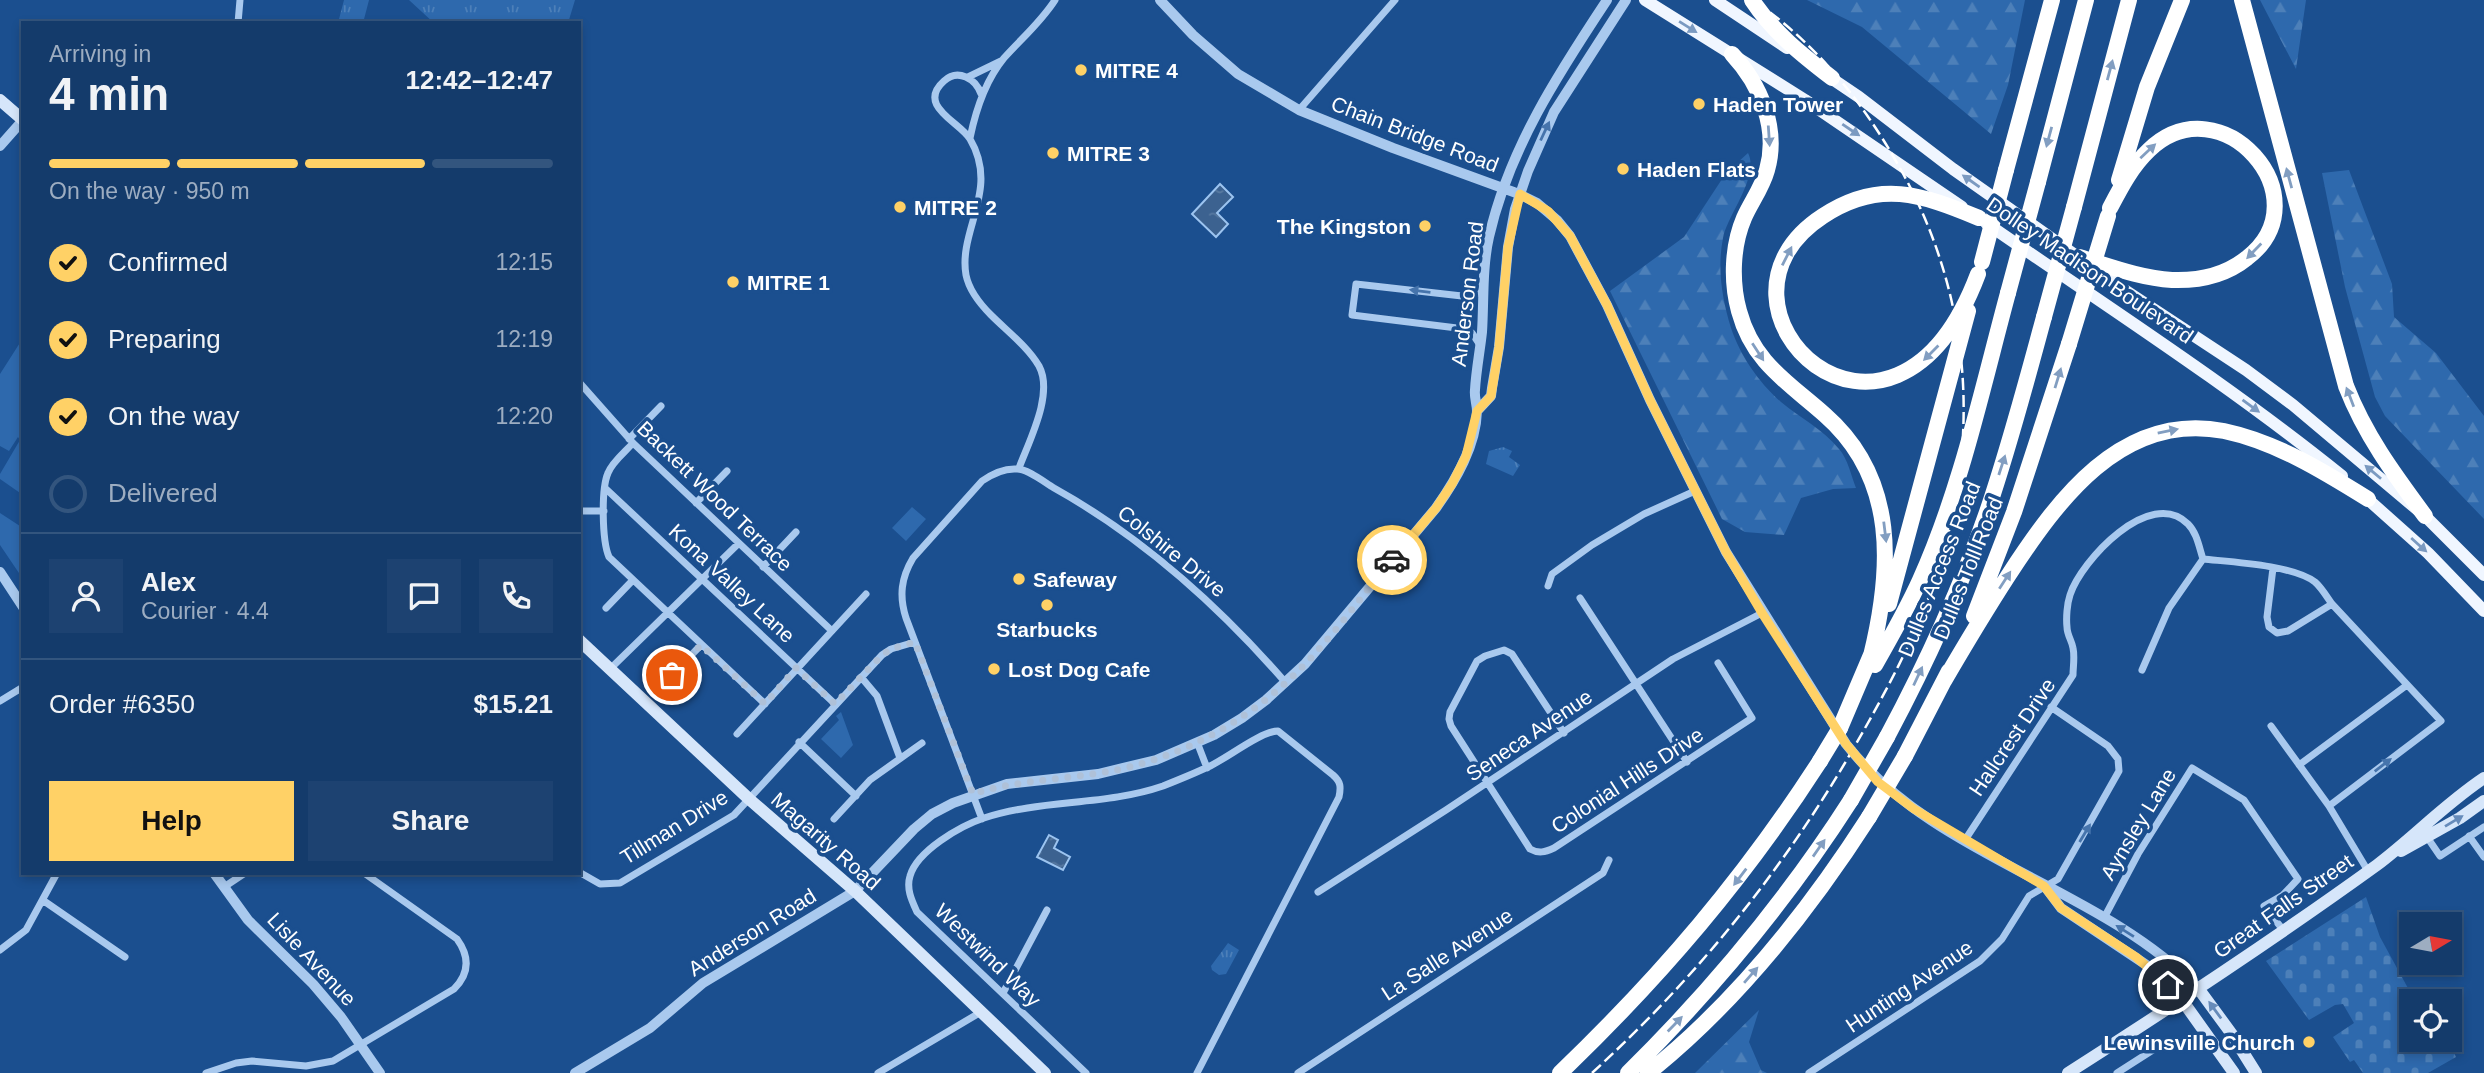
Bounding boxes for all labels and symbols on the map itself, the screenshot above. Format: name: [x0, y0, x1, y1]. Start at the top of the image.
one-way arrow: [1679, 20, 1698, 33]
place label: MITRE 4: [1095, 59, 1178, 82]
one-way arrow: [2106, 59, 2116, 80]
marker: MITRE 4: [1073, 62, 1089, 78]
street label: Chain Bridge Road: [1328, 91, 1502, 177]
place label: Haden Tower: [1713, 93, 1843, 116]
marker: Haden Tower: [1691, 96, 1707, 112]
one-way arrow: [1539, 121, 1551, 141]
one-way arrow: [1841, 124, 1861, 137]
one-way arrow: [1764, 125, 1775, 147]
one-way arrow: [2044, 127, 2054, 148]
place label: MITRE 3: [1067, 142, 1150, 165]
one-way arrow: [2139, 144, 2156, 160]
marker: MITRE 3: [1045, 145, 1061, 161]
place label: Haden Flats: [1637, 158, 1756, 181]
marker: Haden Flats: [1615, 161, 1631, 177]
one-way arrow: [2283, 166, 2294, 188]
one-way arrow: [1962, 174, 1980, 188]
street label: Dolley Madison Boulevard: [1982, 192, 2198, 348]
place label: MITRE 2: [914, 196, 997, 219]
marker: MITRE 2: [892, 199, 908, 215]
place label: The Kingston: [1277, 215, 1411, 238]
marker: The Kingston: [1417, 218, 1433, 234]
street label: Anderson Road: [1447, 220, 1487, 368]
one-way arrow: [2246, 242, 2262, 259]
one-way arrow: [1782, 246, 1793, 266]
place label: MITRE 1: [747, 271, 830, 294]
marker: MITRE 1: [725, 274, 741, 290]
one-way arrow: [1409, 286, 1431, 297]
one-way arrow: [1752, 342, 1765, 362]
one-way arrow: [1923, 344, 1940, 360]
one-way arrow: [2054, 368, 2064, 389]
one-way arrow: [2345, 386, 2356, 407]
one-way arrow: [2242, 399, 2260, 413]
street label: Backett Wood Terrace: [633, 416, 797, 576]
one-way arrow: [2157, 426, 2179, 437]
one-way arrow: [1998, 454, 2008, 475]
one-way arrow: [2365, 464, 2383, 479]
street label: Dulles Access Road: [1893, 478, 1985, 660]
street label: Dulles Toll Road: [1929, 494, 2007, 642]
street label: Colshire Drive: [1114, 501, 1230, 601]
street label: Kona Valley Lane: [665, 519, 799, 647]
one-way arrow: [1879, 521, 1890, 543]
courier: [1357, 525, 1427, 595]
one-way arrow: [2410, 537, 2427, 552]
place label: Safeway: [1033, 568, 1117, 591]
marker: Safeway: [1011, 571, 1027, 587]
one-way arrow: [1999, 571, 2012, 590]
marker: Starbucks: [1039, 597, 1055, 613]
place label: Starbucks: [996, 618, 1098, 641]
pin: [642, 645, 702, 705]
place label: Lost Dog Cafe: [1008, 658, 1150, 681]
marker: Lost Dog Cafe: [986, 661, 1002, 677]
one-way arrow: [1913, 666, 1924, 686]
street label: Hallcrest Drive: [1964, 674, 2060, 800]
street label: Seneca Avenue: [1462, 684, 1596, 786]
street label: Colonial Hills Drive: [1547, 722, 1707, 838]
one-way arrow: [2374, 757, 2392, 772]
street label: Aynsley Lane: [2096, 764, 2180, 884]
street label: Tillman Drive: [616, 785, 732, 869]
street label: Magarity Road: [767, 788, 885, 894]
one-way arrow: [2444, 815, 2463, 827]
one-way arrow: [2078, 824, 2091, 843]
one-way arrow: [1812, 839, 1826, 857]
street label: Great Falls Street: [2209, 849, 2357, 963]
one-way arrow: [1733, 868, 1747, 886]
street label: Anderson Road: [684, 884, 820, 980]
street label: Westwind Way: [930, 899, 1046, 1011]
street label: La Salle Avenue: [1377, 903, 1517, 1005]
street label: Lisle Avenue: [263, 908, 361, 1010]
north arrow: [2399, 912, 2462, 975]
one-way arrow: [2115, 925, 2135, 938]
street label: Hunting Avenue: [1841, 935, 1977, 1037]
pin: [2138, 955, 2198, 1015]
one-way arrow: [1743, 967, 1758, 984]
one-way arrow: [2207, 1002, 2222, 1020]
one-way arrow: [1667, 1016, 1683, 1033]
place label: Lewinsville Church: [2104, 1031, 2295, 1054]
marker: Lewinsville Church: [2301, 1034, 2317, 1050]

